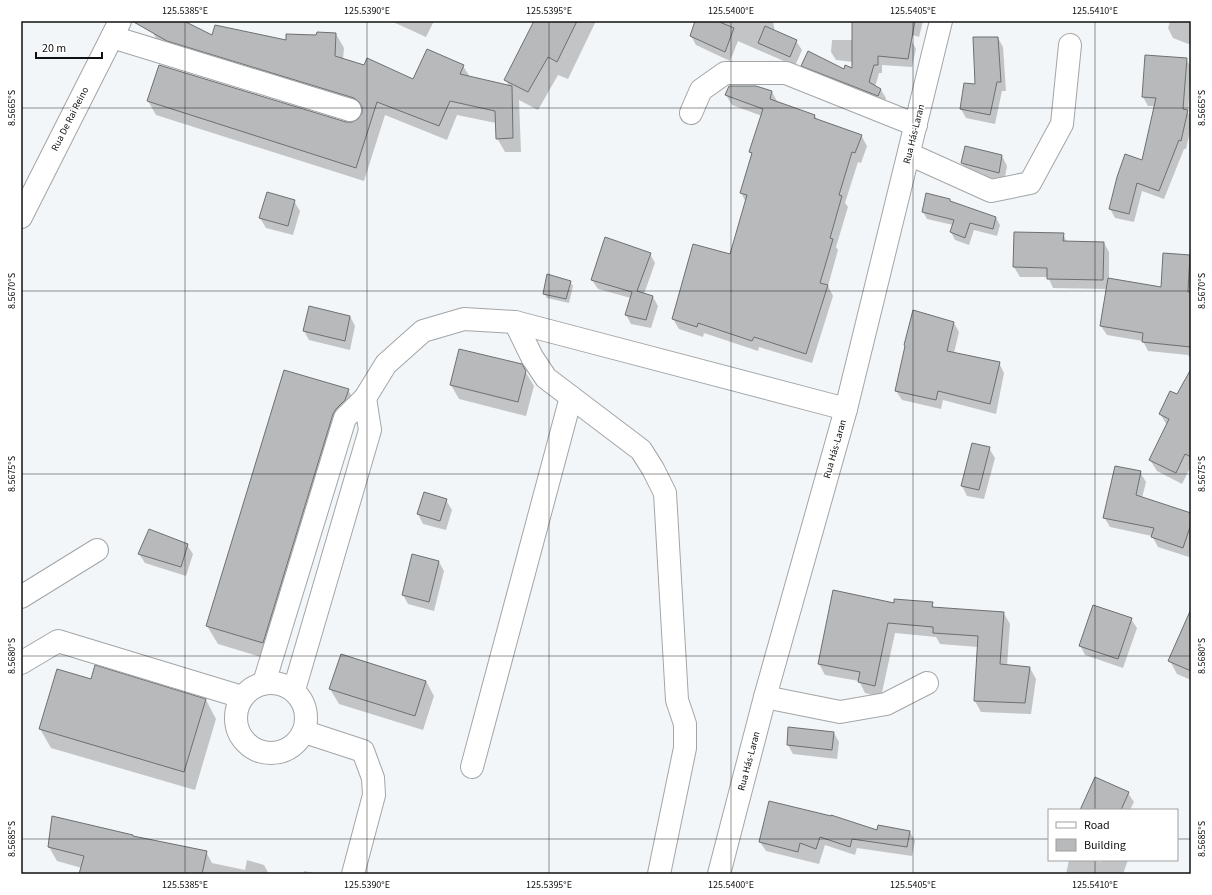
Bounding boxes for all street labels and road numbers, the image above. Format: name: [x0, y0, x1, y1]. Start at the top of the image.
street label: Rua De Rai Reino: [48, 84, 92, 154]
street label: Rua Hás-Laran: [900, 103, 928, 165]
street label: Rua Hás-Laran: [820, 418, 850, 480]
street label: Rua Hás-Laran: [734, 730, 764, 792]

